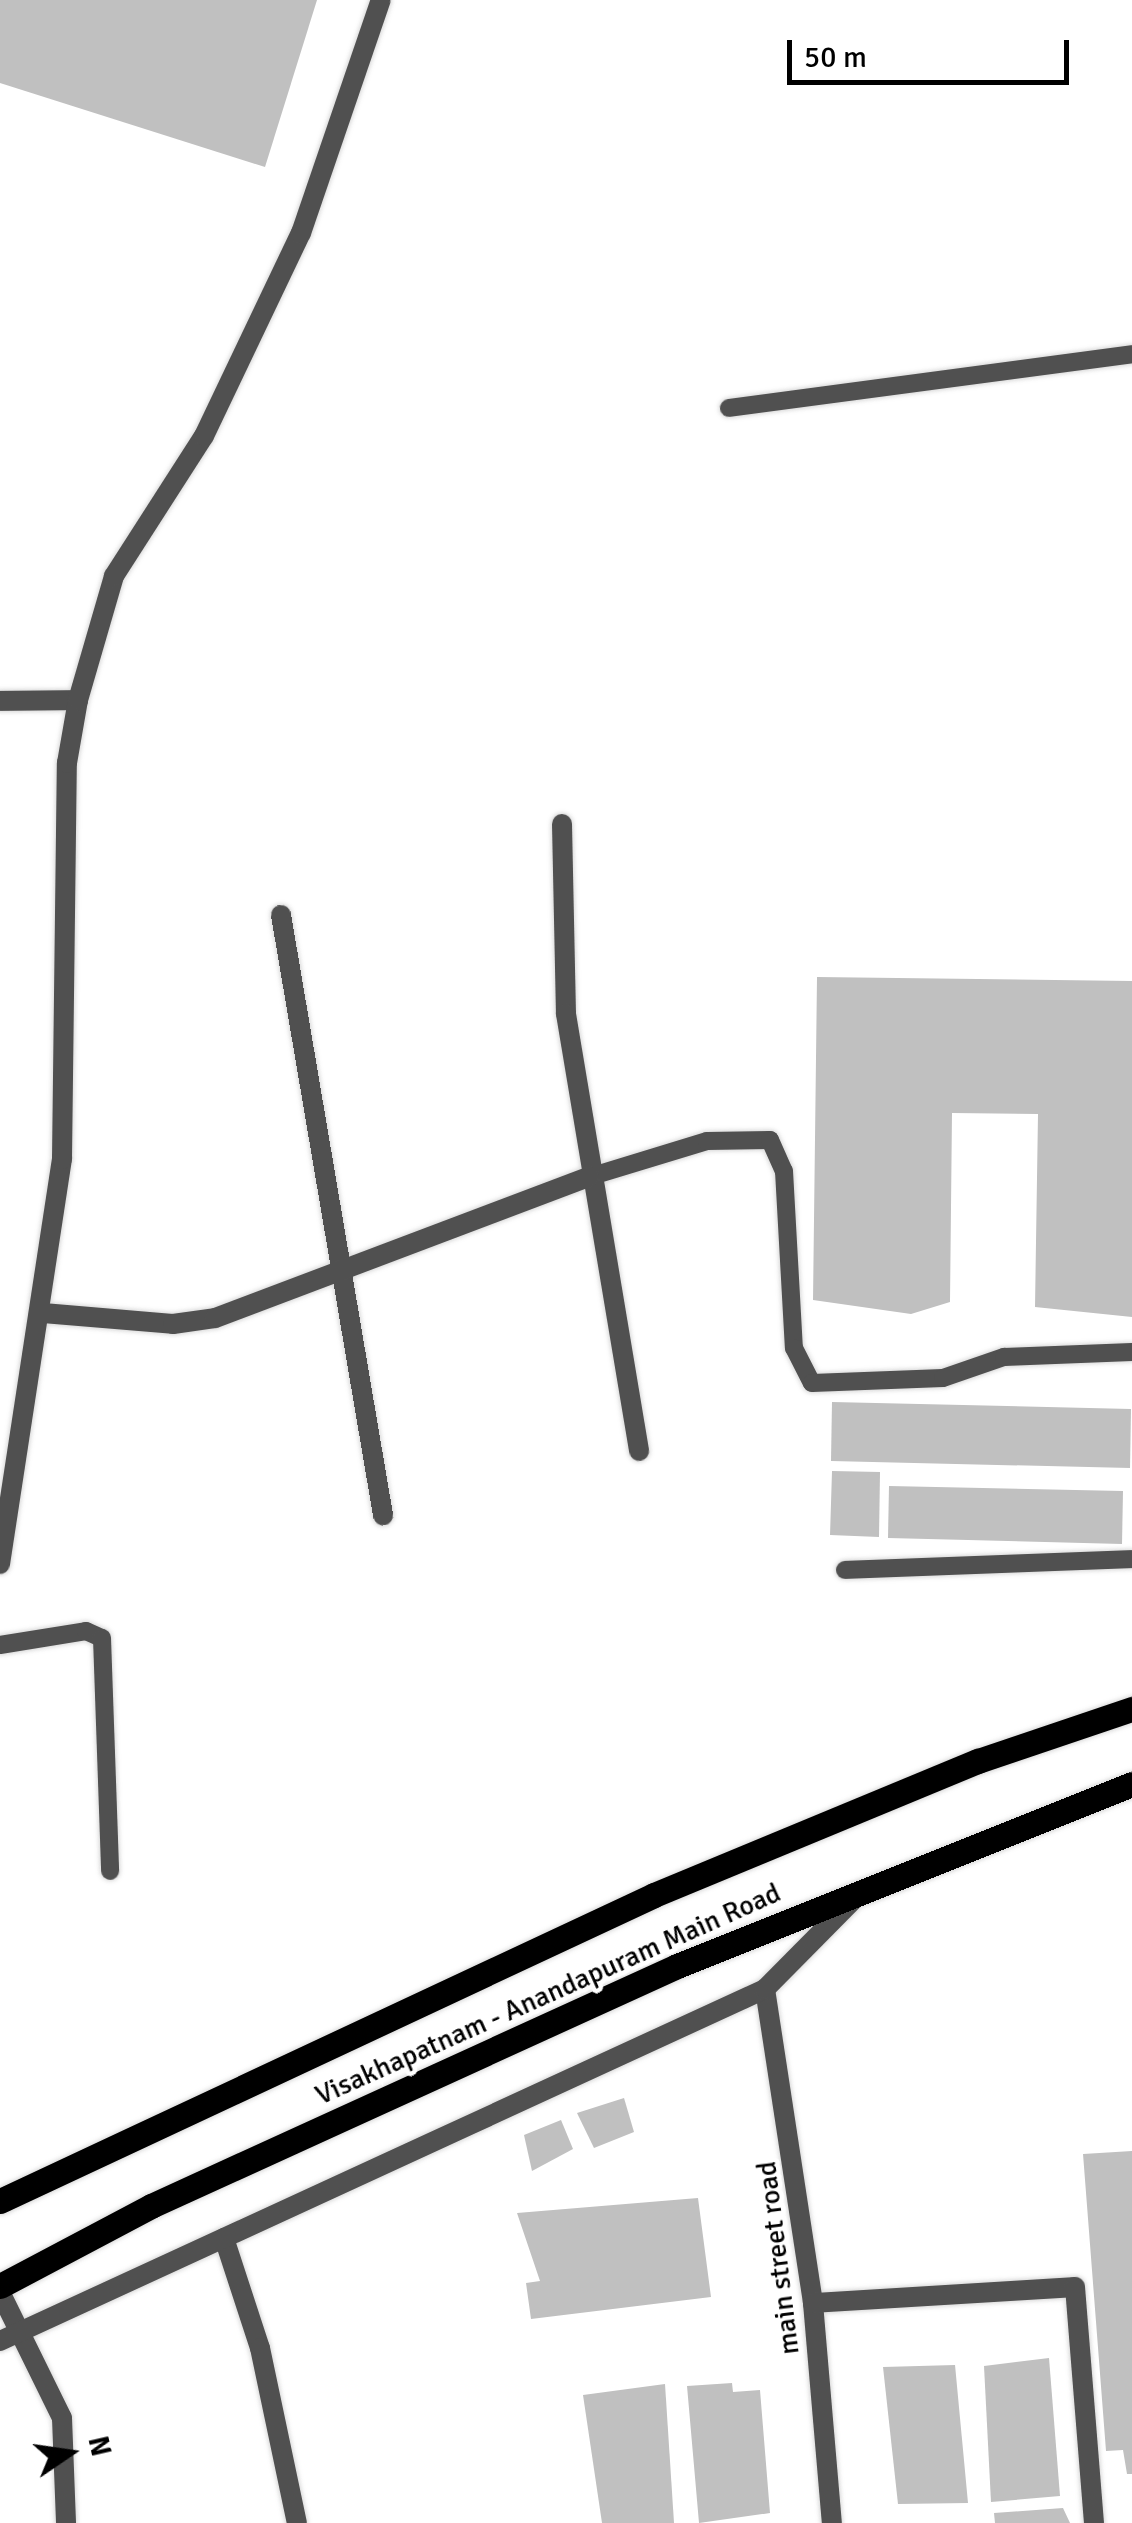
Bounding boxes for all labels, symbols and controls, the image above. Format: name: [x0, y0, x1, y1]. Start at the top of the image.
scale bar: [792, 20, 1074, 82]
text: 50 m: [804, 39, 867, 76]
street label: Visakhapatnam - Anandapuram Main Road: [310, 1876, 786, 2112]
street label: main street road: [749, 2159, 807, 2357]
north arrow: [20, 2403, 120, 2503]
text: N: [80, 2433, 118, 2460]

